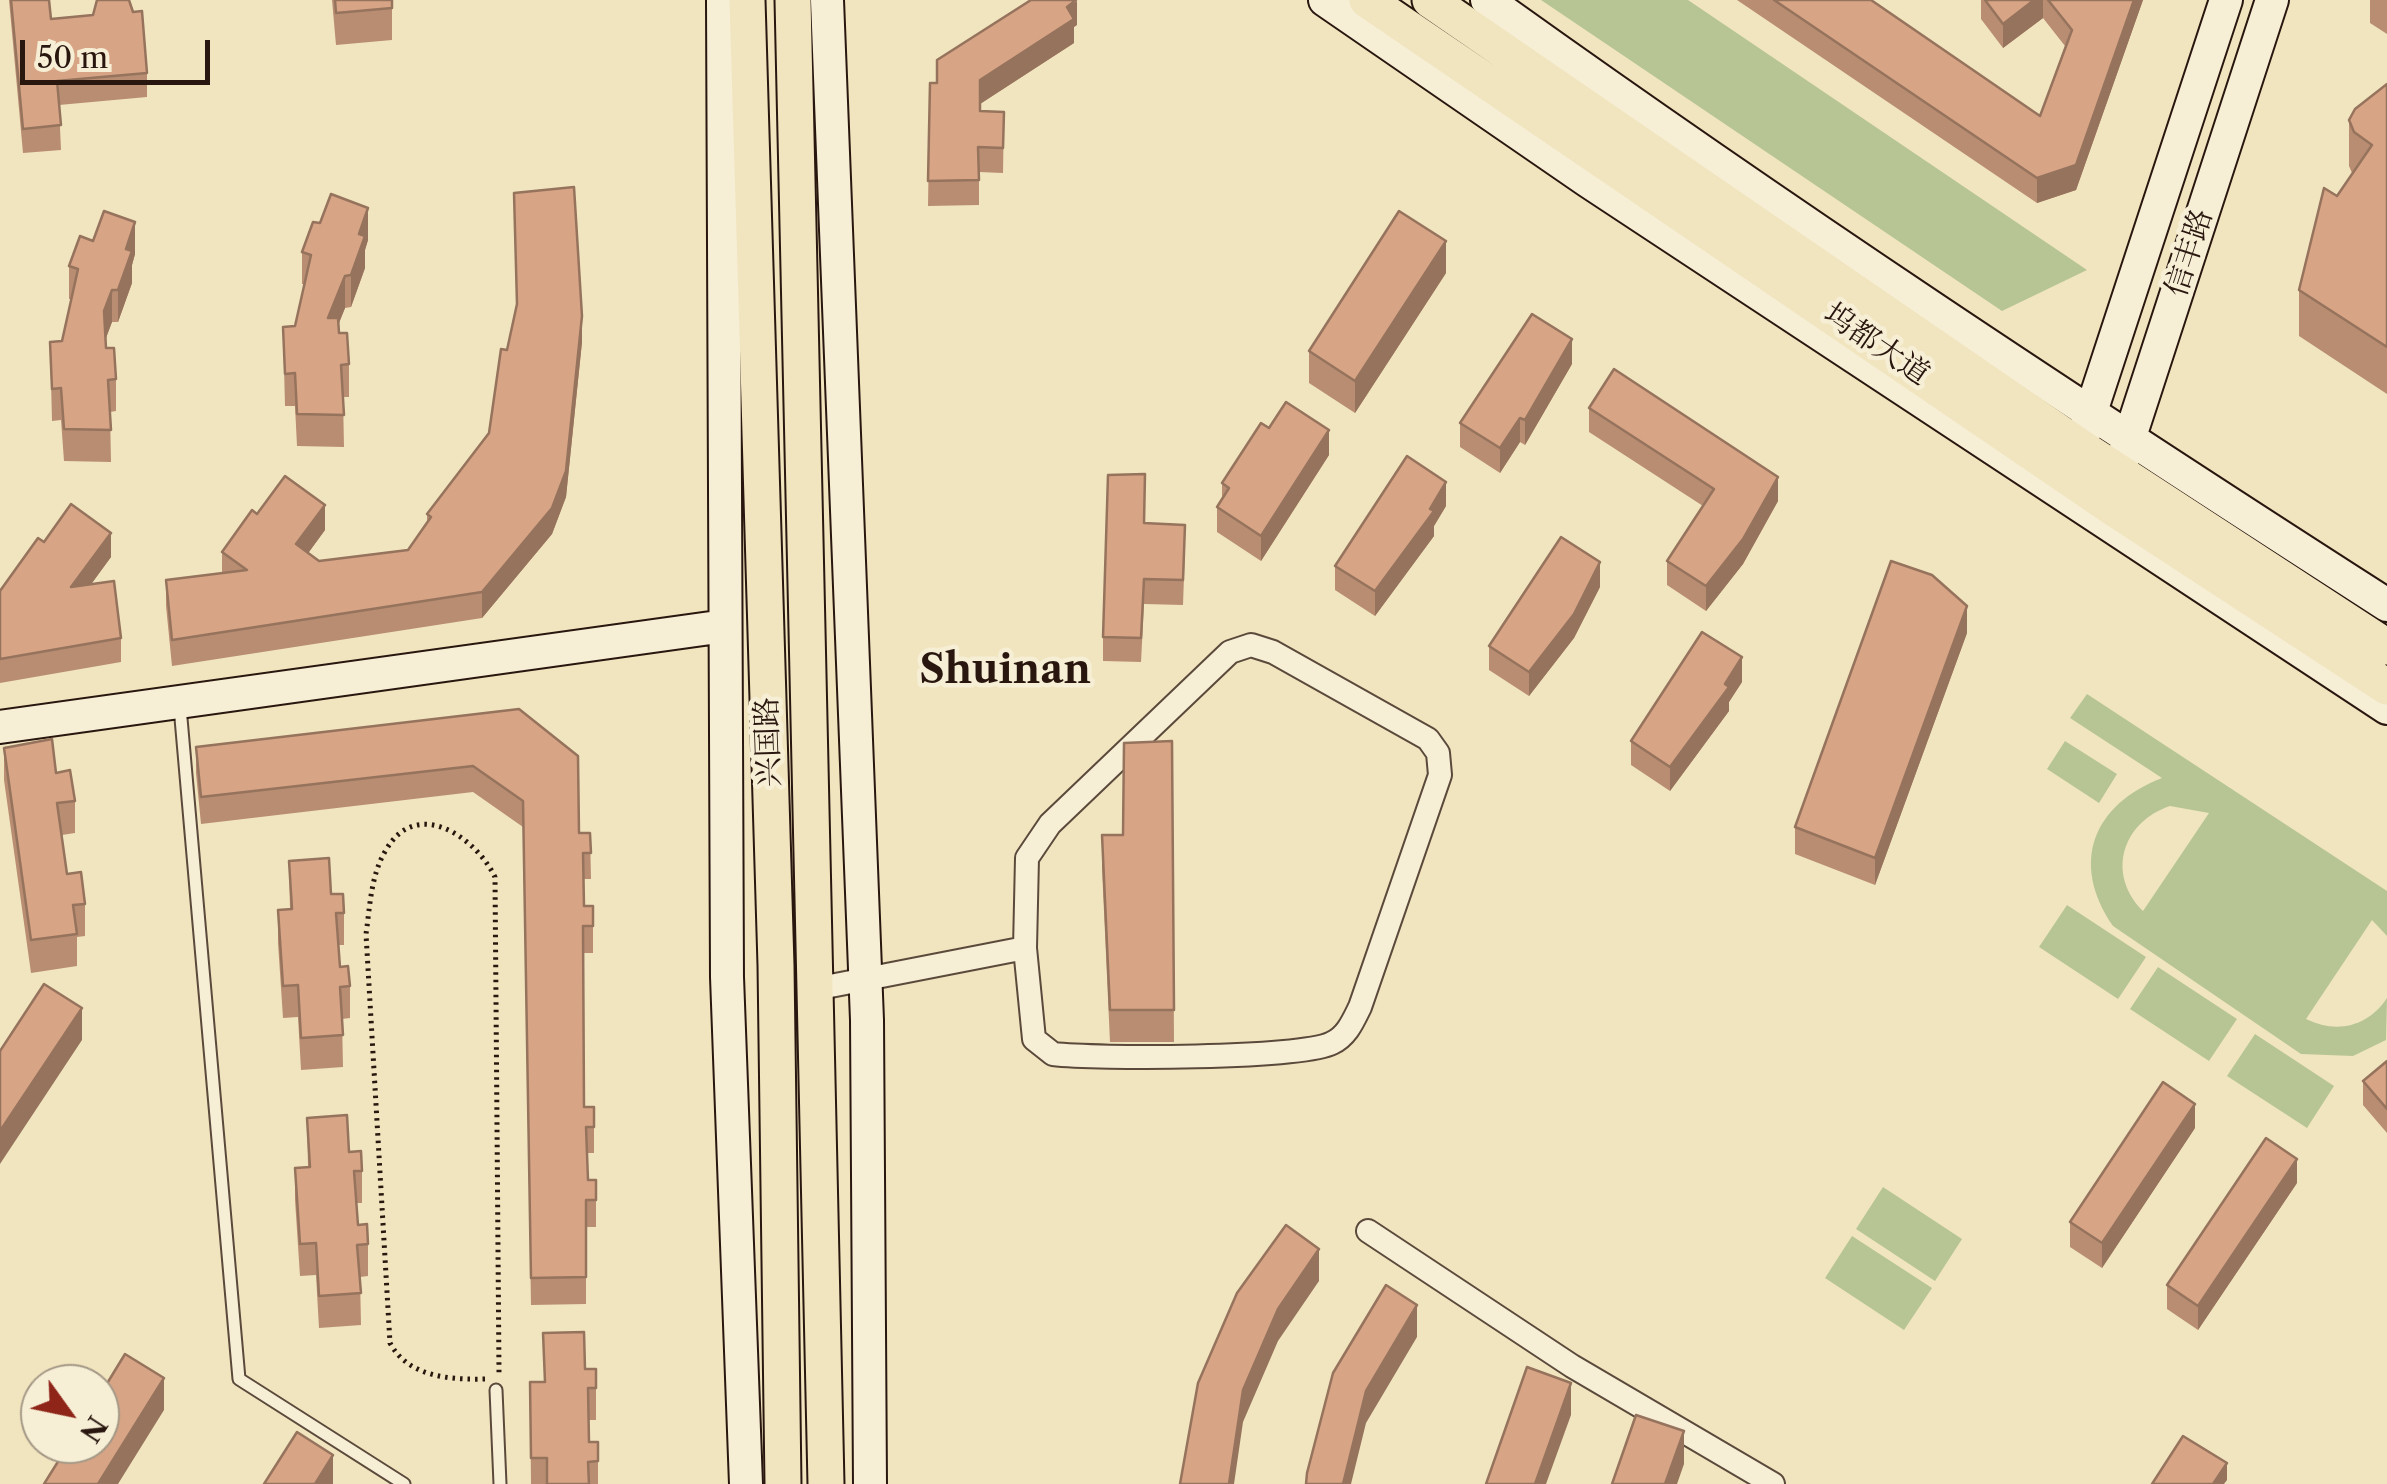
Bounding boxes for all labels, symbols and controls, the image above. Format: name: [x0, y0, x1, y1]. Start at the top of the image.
scale bar: [25, 20, 215, 82]
text: 50 m: [37, 39, 108, 76]
street label: 信丰路: [2159, 205, 2221, 301]
street label: 坞都大道: [1816, 297, 1936, 393]
district label: Shuinan: [919, 647, 1091, 695]
street label: 兴国路: [749, 696, 789, 788]
north arrow: [20, 1364, 120, 1464]
text: N: [73, 1410, 114, 1449]

